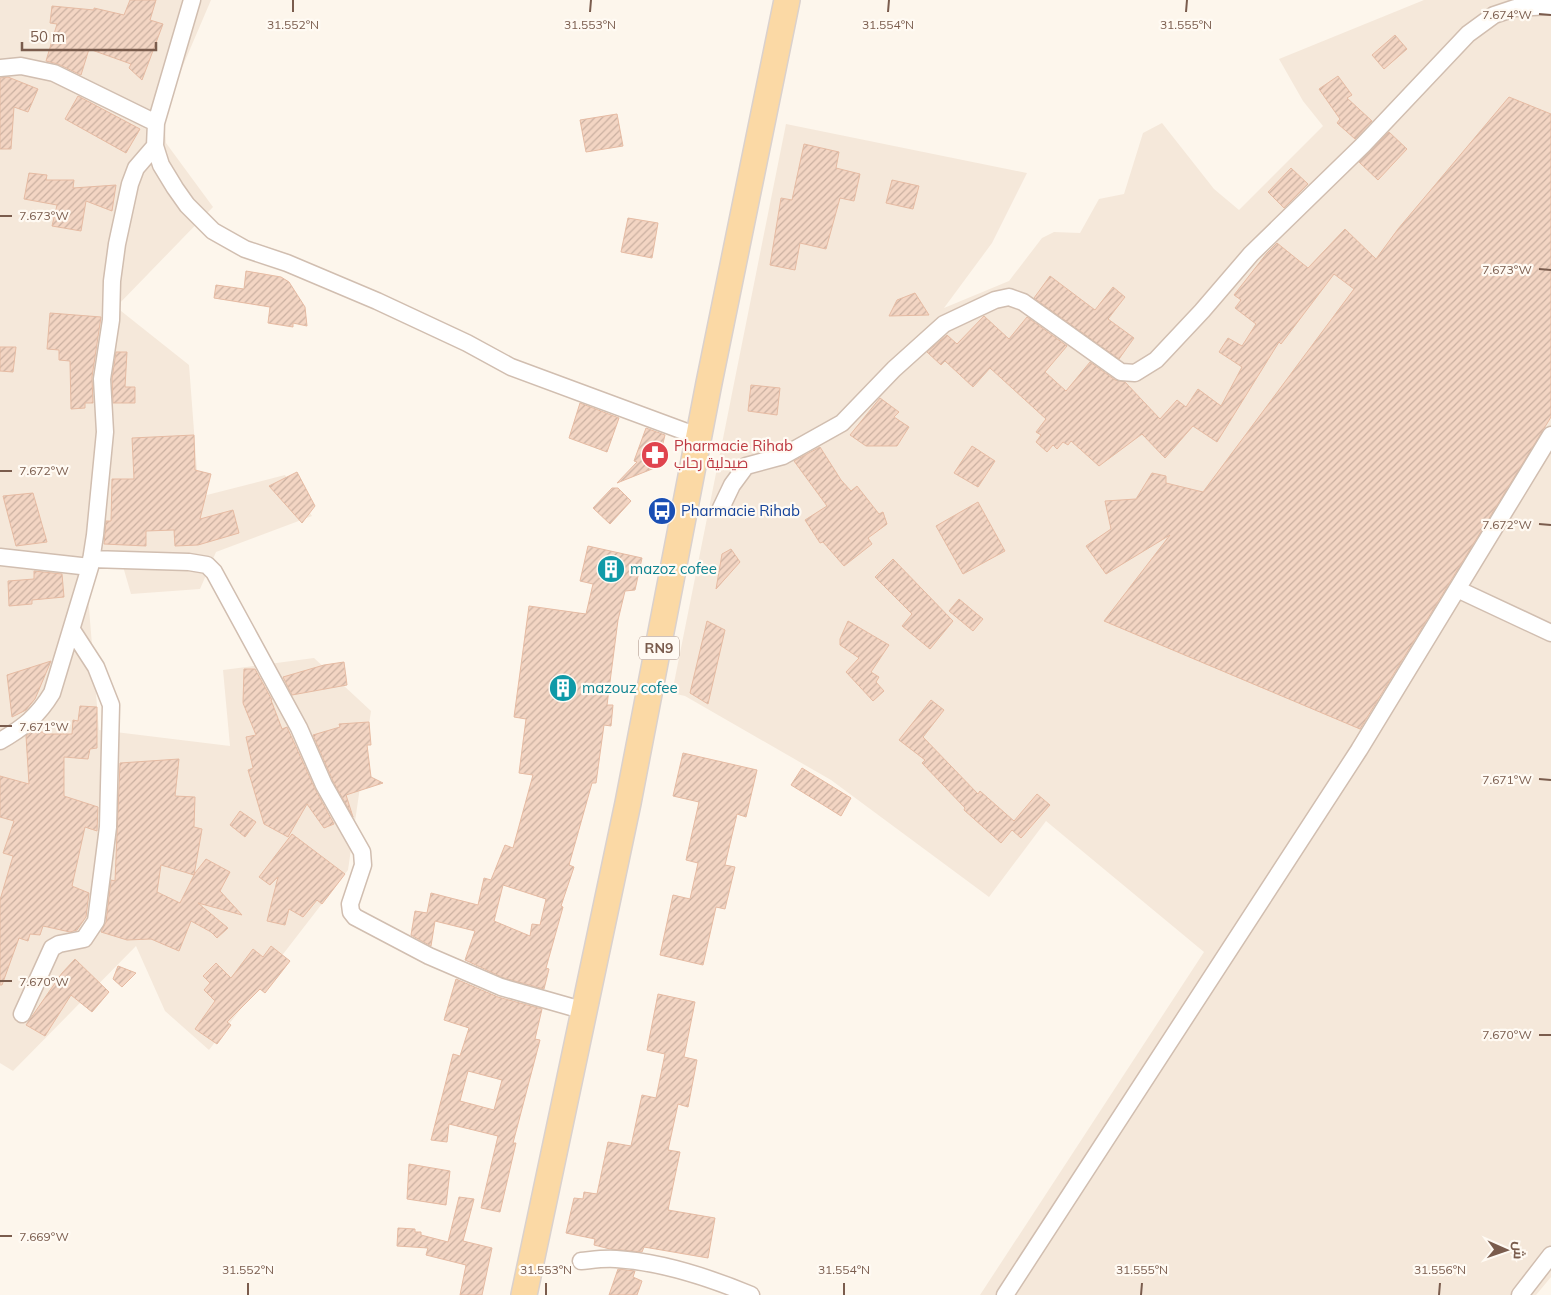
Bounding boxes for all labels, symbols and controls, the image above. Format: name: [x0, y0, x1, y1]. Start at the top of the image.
text: 7.674°W: [1482, 7, 1532, 22]
text: 31.552°N: [267, 17, 319, 32]
text: 31.553°N: [564, 17, 616, 32]
text: 31.554°N: [862, 17, 914, 32]
text: 31.555°N: [1160, 17, 1212, 32]
scale bar: [22, 20, 156, 52]
text: 50 m: [30, 27, 65, 46]
text: 7.673°W: [19, 208, 69, 223]
text: 7.673°W: [1482, 262, 1532, 277]
place label: Pharmacie Rihab صيدلية رحاب: [674, 436, 793, 472]
pharmacy icon: Pharmacie Rihab صيدلية رحاب: [640, 440, 670, 470]
text: 7.672°W: [19, 463, 69, 478]
bus stop icon: Pharmacie Rihab: [647, 496, 677, 526]
place label: Pharmacie Rihab: [681, 501, 800, 520]
text: 7.672°W: [1482, 517, 1532, 532]
building icon: mazoz cofee: [596, 554, 626, 584]
place label: mazoz cofee: [630, 559, 717, 578]
road number: RN9: [639, 636, 679, 660]
building icon: mazouz cofee: [548, 673, 578, 703]
place label: mazouz cofee: [582, 678, 678, 697]
text: 7.671°W: [19, 719, 69, 734]
text: 7.671°W: [1482, 772, 1532, 787]
text: 7.670°W: [19, 974, 69, 989]
text: 7.670°W: [1482, 1027, 1532, 1042]
north arrow: [1481, 1225, 1531, 1275]
text: 7.669°W: [19, 1229, 69, 1244]
text: ش: [1510, 1241, 1528, 1260]
text: 31.552°N: [222, 1262, 274, 1277]
text: 31.553°N: [520, 1262, 572, 1277]
text: 31.554°N: [818, 1262, 870, 1277]
text: 31.555°N: [1116, 1262, 1168, 1277]
text: 31.556°N: [1414, 1262, 1466, 1277]

